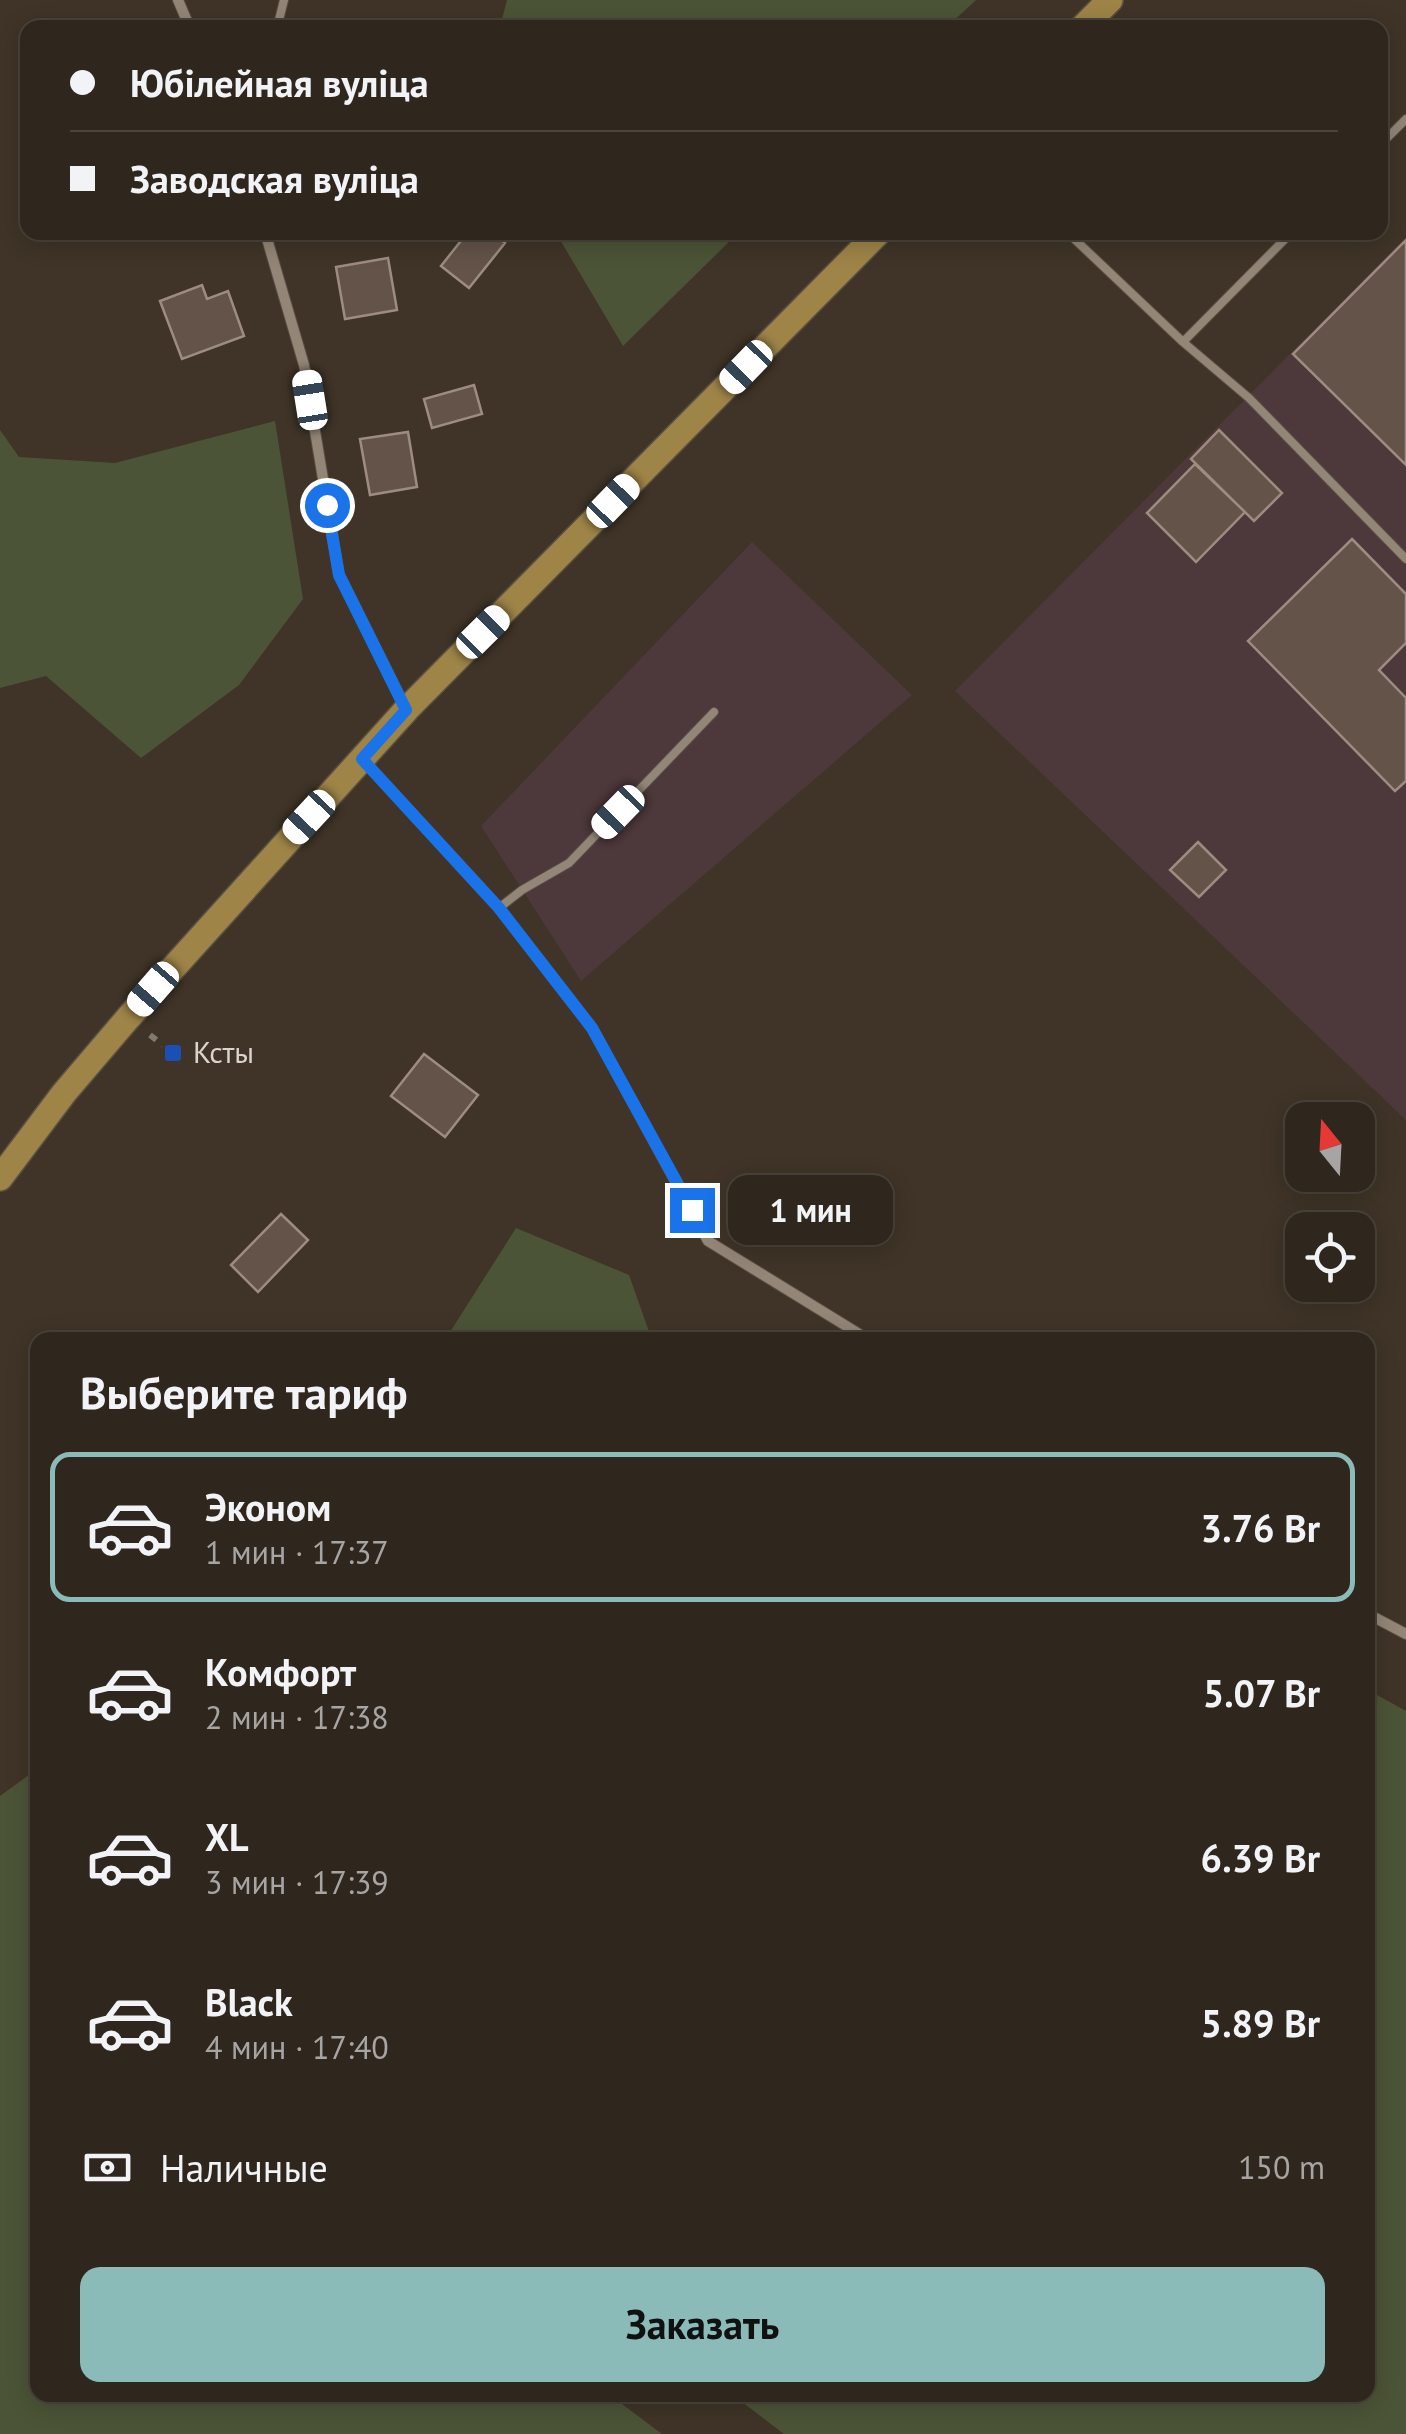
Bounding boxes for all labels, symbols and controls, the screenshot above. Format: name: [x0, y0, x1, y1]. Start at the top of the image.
text: Юбілейная вуліца: [130, 58, 429, 107]
text: Заводская вуліца: [130, 154, 419, 203]
car: [714, 335, 778, 399]
car: [290, 368, 330, 432]
car: [581, 469, 645, 533]
route start: [305, 483, 350, 528]
car: [451, 600, 515, 664]
car: [586, 780, 650, 844]
car: [278, 785, 340, 849]
car: [122, 957, 184, 1021]
place label: Ксты: [193, 1032, 254, 1071]
marker: Ксты: [162, 1042, 184, 1064]
north arrow: [1285, 1102, 1375, 1192]
map controls: [1285, 1102, 1375, 1302]
callout: 1 мин: [727, 1175, 892, 1245]
route end: [670, 1188, 715, 1233]
text: 1 мин: [769, 1189, 852, 1231]
button: locate: [1285, 1212, 1375, 1302]
text: Выберите тариф: [80, 1363, 407, 1421]
icon: car: [85, 1482, 175, 1572]
text: Эконом: [205, 1482, 331, 1531]
text: 3.76 Br: [1201, 1503, 1320, 1552]
text: 1 мин · 17:37: [205, 1531, 389, 1573]
icon: car: [85, 1647, 175, 1737]
text: Комфорт: [205, 1647, 356, 1696]
text: 5.07 Br: [1203, 1668, 1320, 1717]
text: 2 мин · 17:38: [205, 1696, 389, 1738]
icon: car: [85, 1812, 175, 1902]
text: XL: [205, 1812, 249, 1861]
text: 6.39 Br: [1201, 1833, 1320, 1882]
text: 3 мин · 17:39: [205, 1861, 389, 1903]
icon: car: [85, 1977, 175, 2067]
text: Black: [205, 1977, 293, 2026]
text: 5.89 Br: [1201, 1998, 1320, 2047]
text: 4 мин · 17:40: [205, 2026, 389, 2068]
icon: cash: [80, 2140, 135, 2195]
text: Наличные: [160, 2143, 328, 2192]
text: 150 m: [1238, 2146, 1325, 2188]
button: Заказать: [80, 2267, 1325, 2382]

